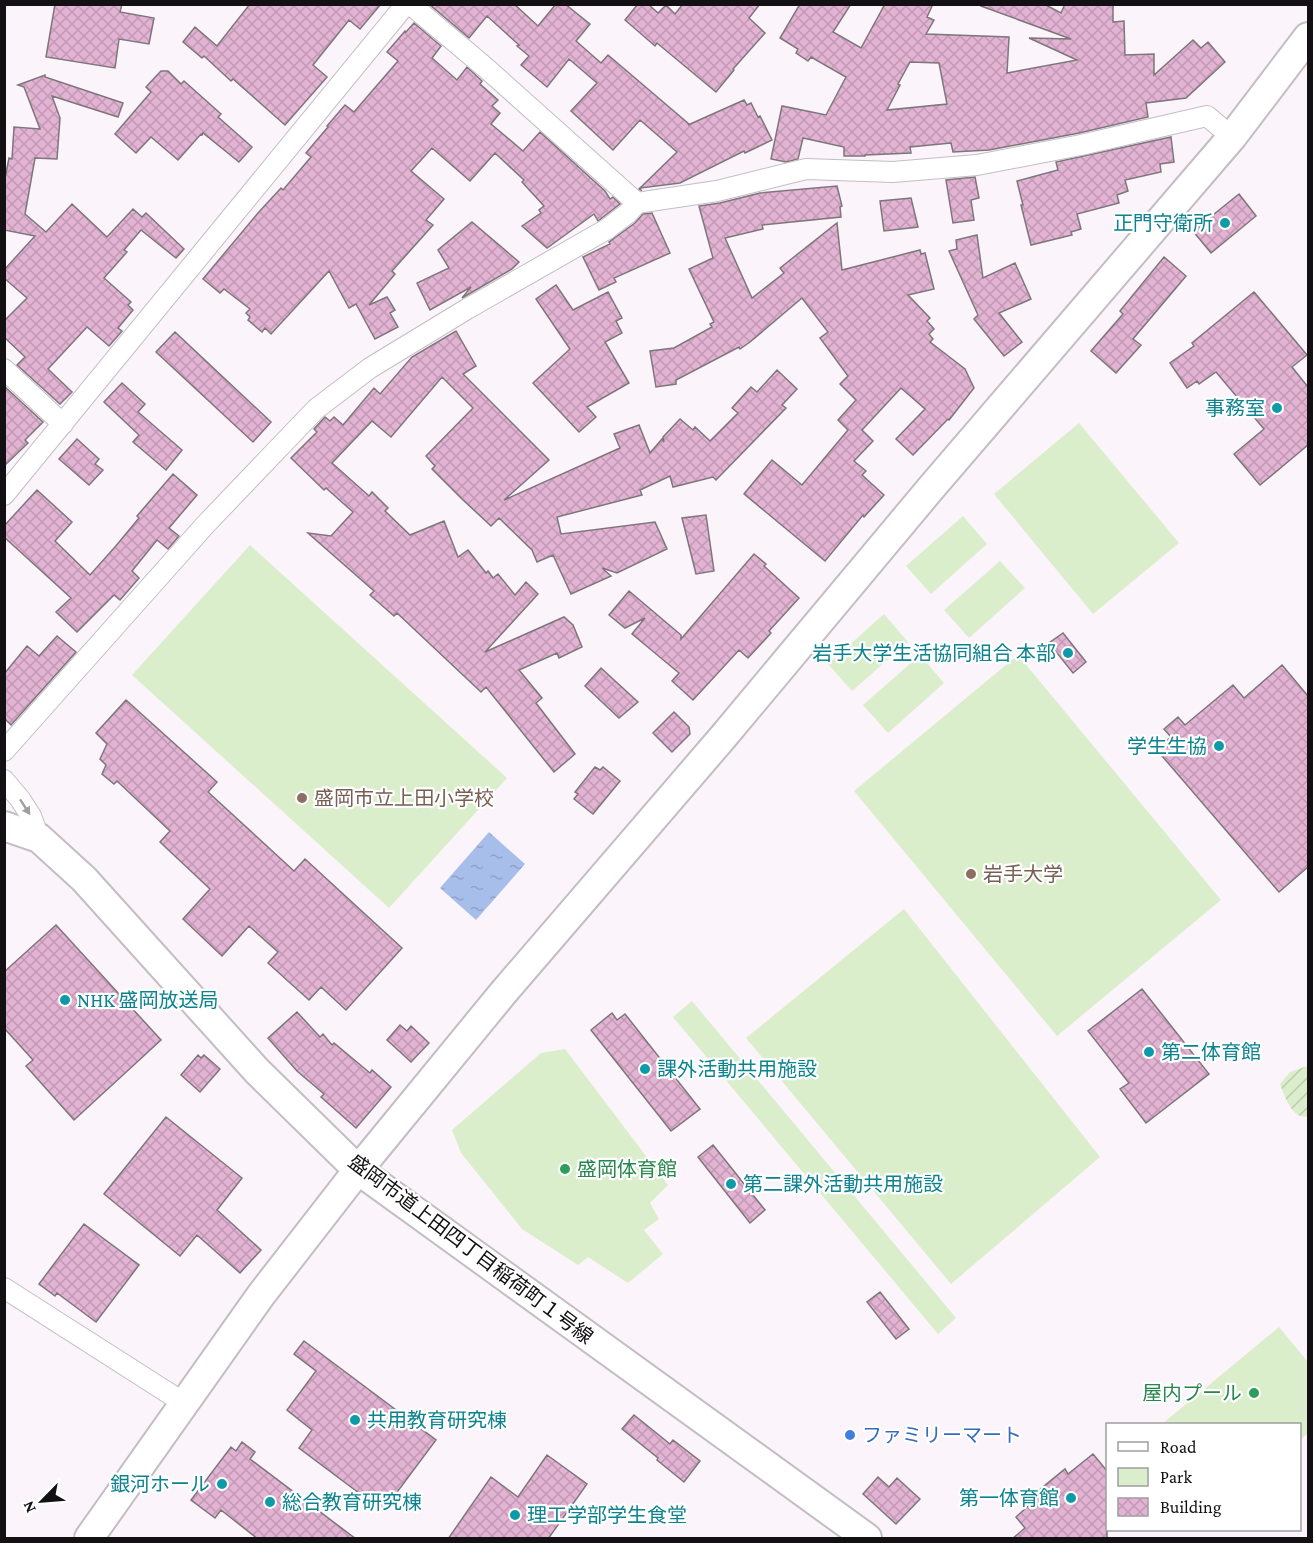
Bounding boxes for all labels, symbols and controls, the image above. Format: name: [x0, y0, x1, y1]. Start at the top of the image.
place label: 正門守衛所: [1113, 212, 1213, 234]
marker: 正門守衛所: [1218, 216, 1232, 230]
place label: 事務室: [1205, 397, 1265, 419]
marker: 事務室: [1270, 401, 1284, 415]
place label: 岩手大学生活協同組合 本部: [812, 642, 1056, 664]
marker: 岩手大学生活協同組合 本部: [1061, 646, 1075, 660]
place label: 学生生協: [1127, 735, 1207, 757]
marker: 学生生協: [1212, 739, 1226, 753]
place label: 盛岡市立上田小学校: [314, 787, 494, 809]
marker: 盛岡市立上田小学校: [295, 791, 309, 805]
one-way arrow: [19, 799, 30, 815]
place label: 岩手大学: [983, 863, 1063, 885]
marker: 岩手大学: [964, 867, 978, 881]
place label: NHK 盛岡放送局: [77, 989, 219, 1011]
marker: NHK 盛岡放送局: [58, 993, 72, 1007]
place label: 第二体育館: [1161, 1041, 1261, 1063]
marker: 第二体育館: [1142, 1045, 1156, 1059]
place label: 課外活動共用施設: [657, 1058, 817, 1080]
marker: 課外活動共用施設: [638, 1062, 652, 1076]
street label: 盛岡市道上田四丁目稲荷町１号線: [345, 1150, 597, 1348]
place label: 盛岡体育館: [577, 1158, 677, 1180]
marker: 盛岡体育館: [558, 1162, 572, 1176]
place label: 第二課外活動共用施設: [743, 1173, 943, 1195]
marker: 第二課外活動共用施設: [724, 1177, 738, 1191]
place label: 屋内プール: [1142, 1382, 1242, 1404]
marker: 屋内プール: [1247, 1386, 1261, 1400]
place label: 共用教育研究棟: [367, 1409, 507, 1431]
marker: 共用教育研究棟: [348, 1413, 362, 1427]
legend: [1106, 1423, 1301, 1531]
place label: ファミリーマート: [862, 1424, 1022, 1446]
marker: ファミリーマート: [843, 1428, 857, 1442]
text: Road: [1160, 1437, 1197, 1457]
text: Park: [1160, 1467, 1192, 1487]
north arrow: [12, 1471, 72, 1531]
place label: 銀河ホール: [110, 1473, 210, 1495]
marker: 銀河ホール: [215, 1477, 229, 1491]
place label: 第一体育館: [959, 1487, 1059, 1509]
place label: 総合教育研究棟: [282, 1491, 422, 1513]
marker: 第一体育館: [1064, 1491, 1078, 1505]
marker: 総合教育研究棟: [263, 1495, 277, 1509]
text: Building: [1160, 1497, 1222, 1517]
text: N: [19, 1499, 39, 1516]
place label: 理工学部学生食堂: [527, 1504, 687, 1526]
marker: 理工学部学生食堂: [508, 1508, 522, 1522]

